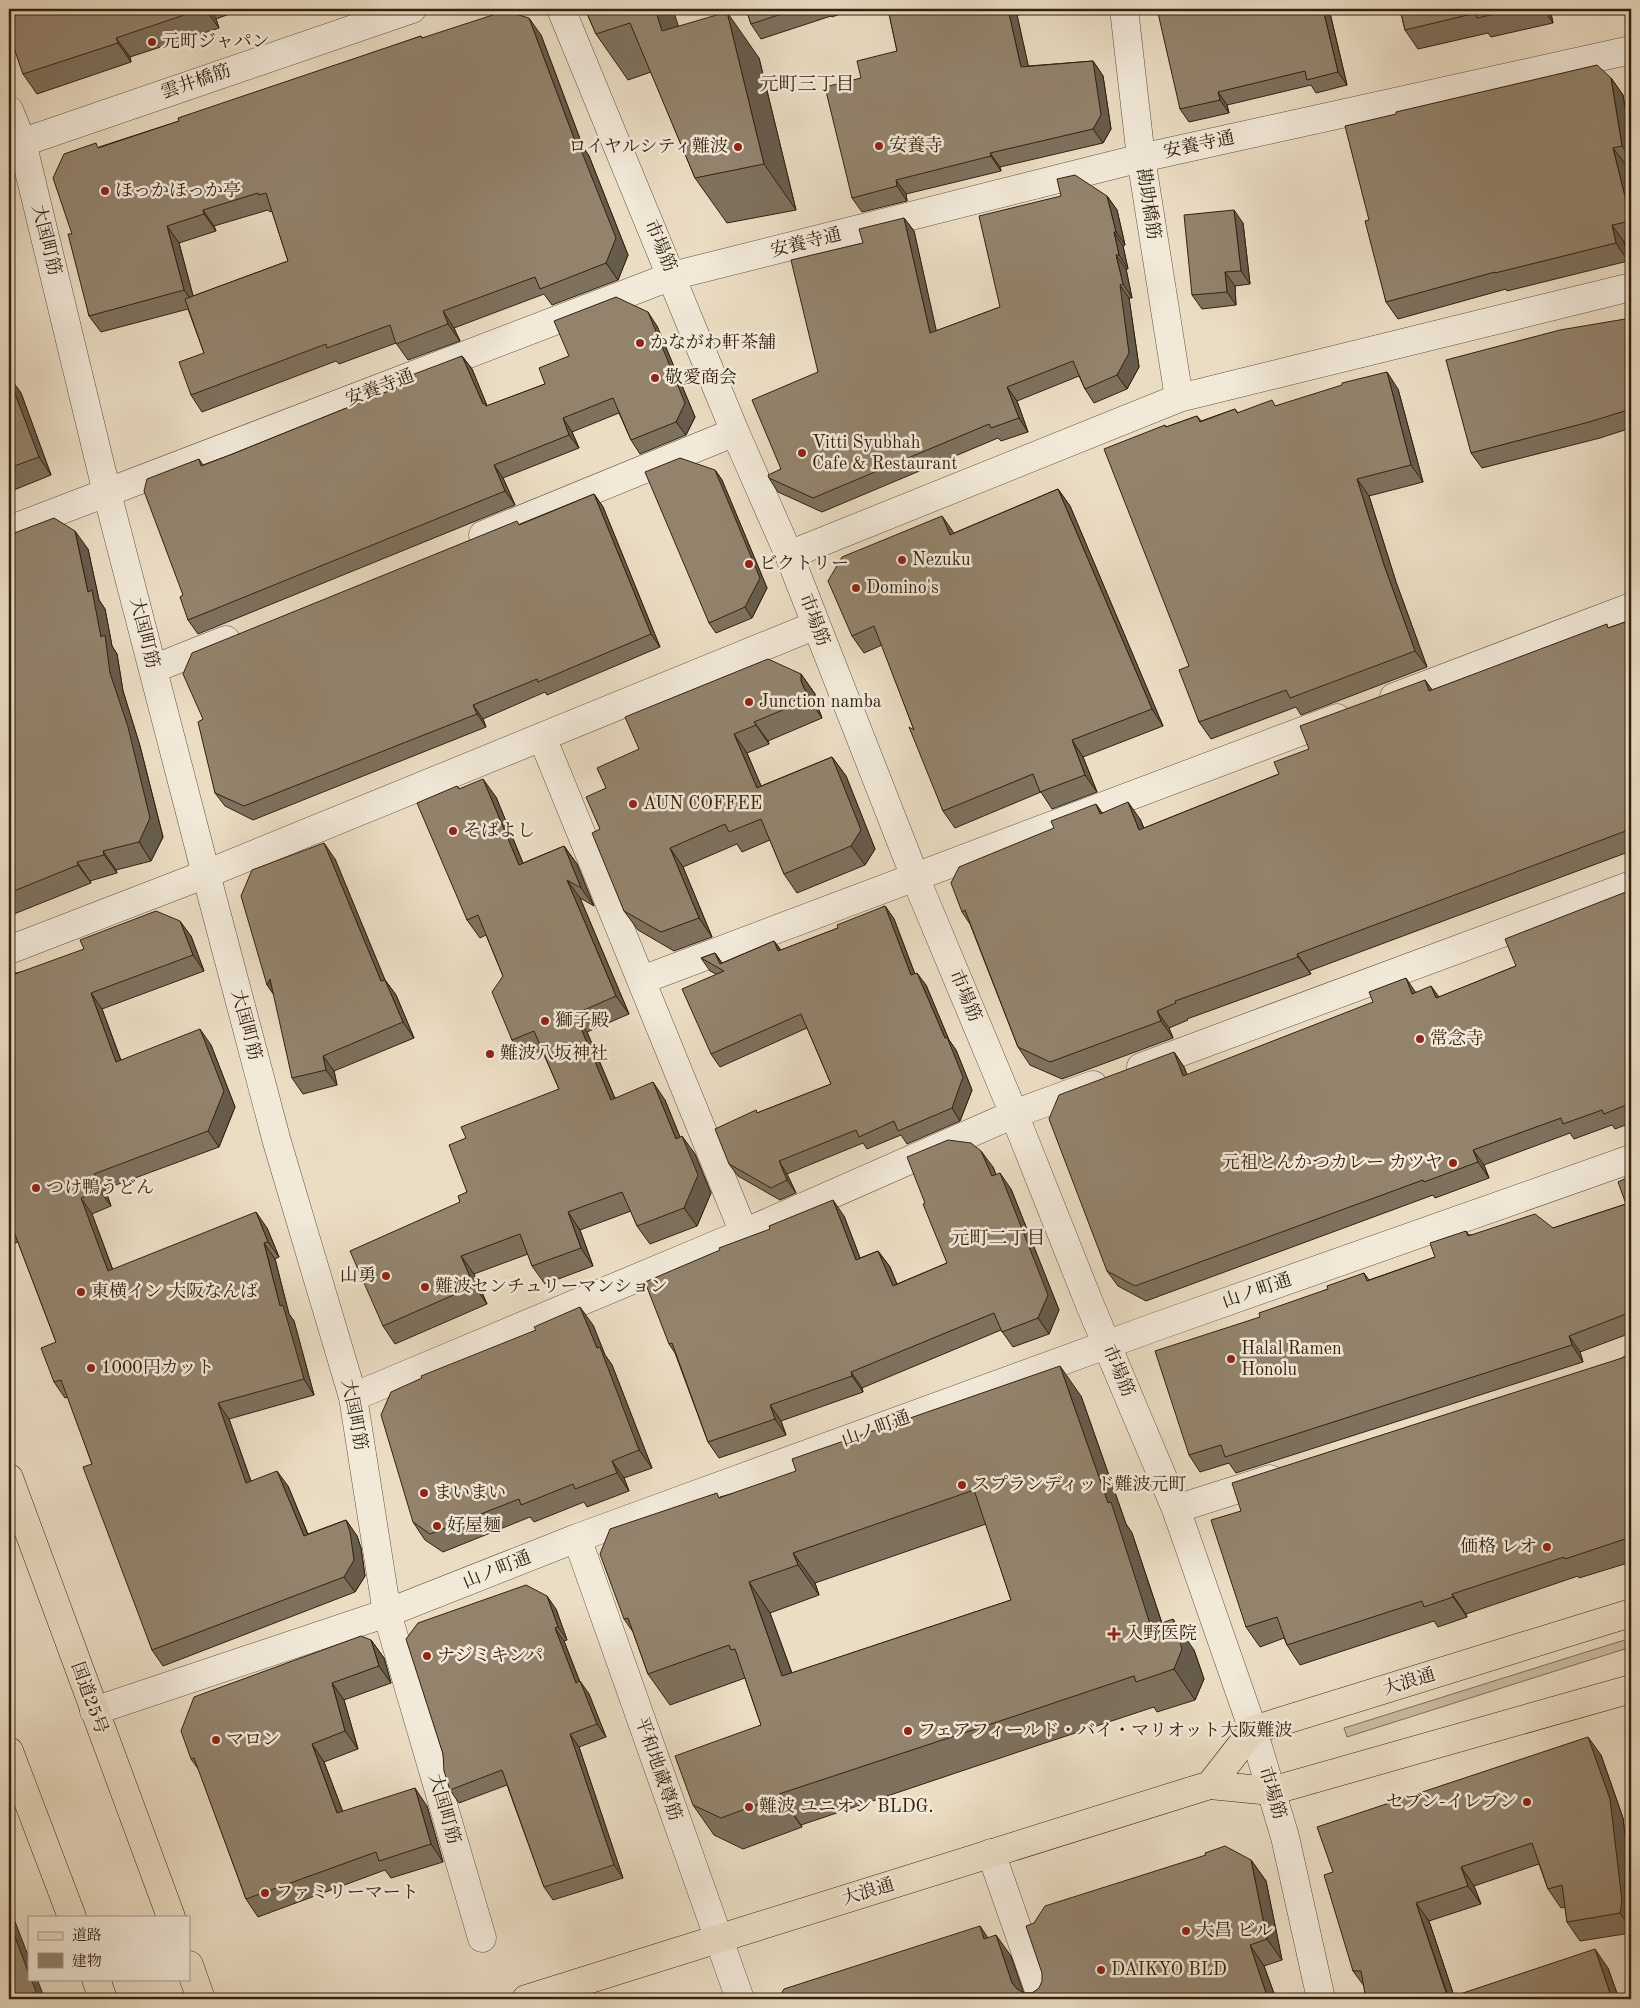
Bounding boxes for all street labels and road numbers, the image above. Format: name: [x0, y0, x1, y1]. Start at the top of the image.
street label: 雲井橋筋: [158, 60, 233, 102]
street label: 安養寺通: [1161, 127, 1236, 161]
street label: 勘助橋筋: [1133, 167, 1164, 241]
street label: 大国町筋: [29, 202, 65, 277]
street label: 市場筋: [641, 217, 681, 274]
street label: 安養寺通: [768, 224, 843, 260]
street label: 安養寺通: [342, 365, 417, 409]
street label: 市場筋: [796, 591, 834, 648]
street label: 大国町筋: [127, 595, 163, 670]
street label: 市場筋: [946, 967, 986, 1024]
street label: 大国町筋: [228, 987, 266, 1062]
street label: 山ノ町通: [1220, 1270, 1294, 1311]
street label: 市場筋: [1099, 1342, 1139, 1399]
street label: 大国町筋: [338, 1378, 372, 1452]
street label: 山ノ町通: [839, 1407, 913, 1450]
street label: 山ノ町通: [460, 1547, 534, 1592]
street label: 国道25号: [68, 1659, 112, 1736]
street label: 大浪通: [1380, 1664, 1437, 1699]
street label: 平和地蔵尊筋: [632, 1714, 686, 1823]
street label: 市場筋: [1255, 1764, 1290, 1821]
street label: 大国町筋: [425, 1771, 464, 1846]
street label: 大浪通: [839, 1874, 896, 1909]

